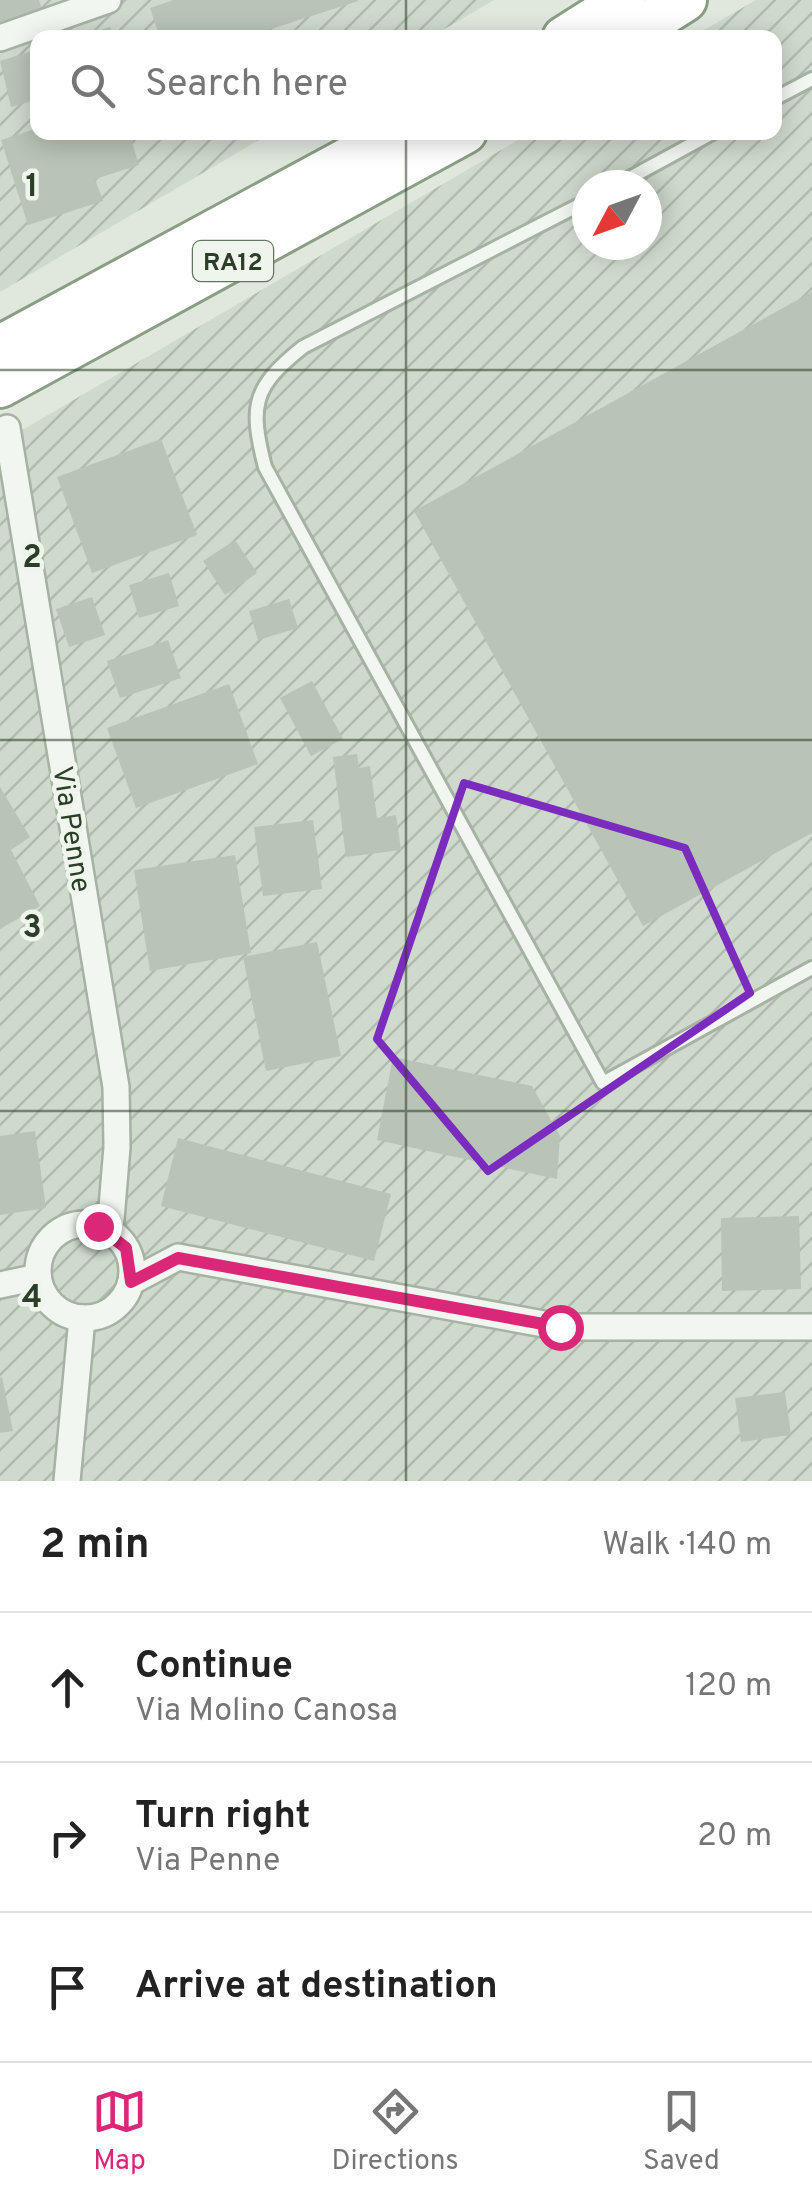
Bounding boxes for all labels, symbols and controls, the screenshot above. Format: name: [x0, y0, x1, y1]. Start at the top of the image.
search box: [30, 30, 782, 140]
icon: search: [65, 58, 120, 113]
text: Search here: [145, 61, 348, 110]
text: 1: [26, 168, 38, 208]
north arrow: [572, 170, 662, 260]
road number: RA12: [193, 241, 273, 281]
text: 2: [22, 539, 42, 579]
street label: Via Penne: [42, 764, 98, 895]
text: 3: [22, 909, 42, 949]
route end: [76, 1204, 122, 1250]
text: 4: [22, 1279, 42, 1319]
route start: [538, 1305, 584, 1351]
text: 2 min: [40, 1520, 150, 1573]
text: Walk · 140 m: [602, 1526, 772, 1566]
text: Continue: [135, 1643, 293, 1692]
icon: ahead: [40, 1660, 95, 1715]
text: 120 m: [685, 1667, 772, 1707]
text: Via Molino Canosa: [135, 1692, 398, 1732]
text: Turn right: [135, 1793, 310, 1842]
icon: right: [40, 1810, 95, 1865]
text: 20 m: [697, 1817, 772, 1857]
text: Via Penne: [135, 1842, 280, 1882]
icon: arrive: [40, 1960, 95, 2015]
text: Arrive at destination: [135, 1963, 498, 2012]
tab: Map: [92, 2084, 147, 2180]
tab: Directions: [331, 2084, 459, 2180]
tab: Saved: [643, 2084, 720, 2180]

